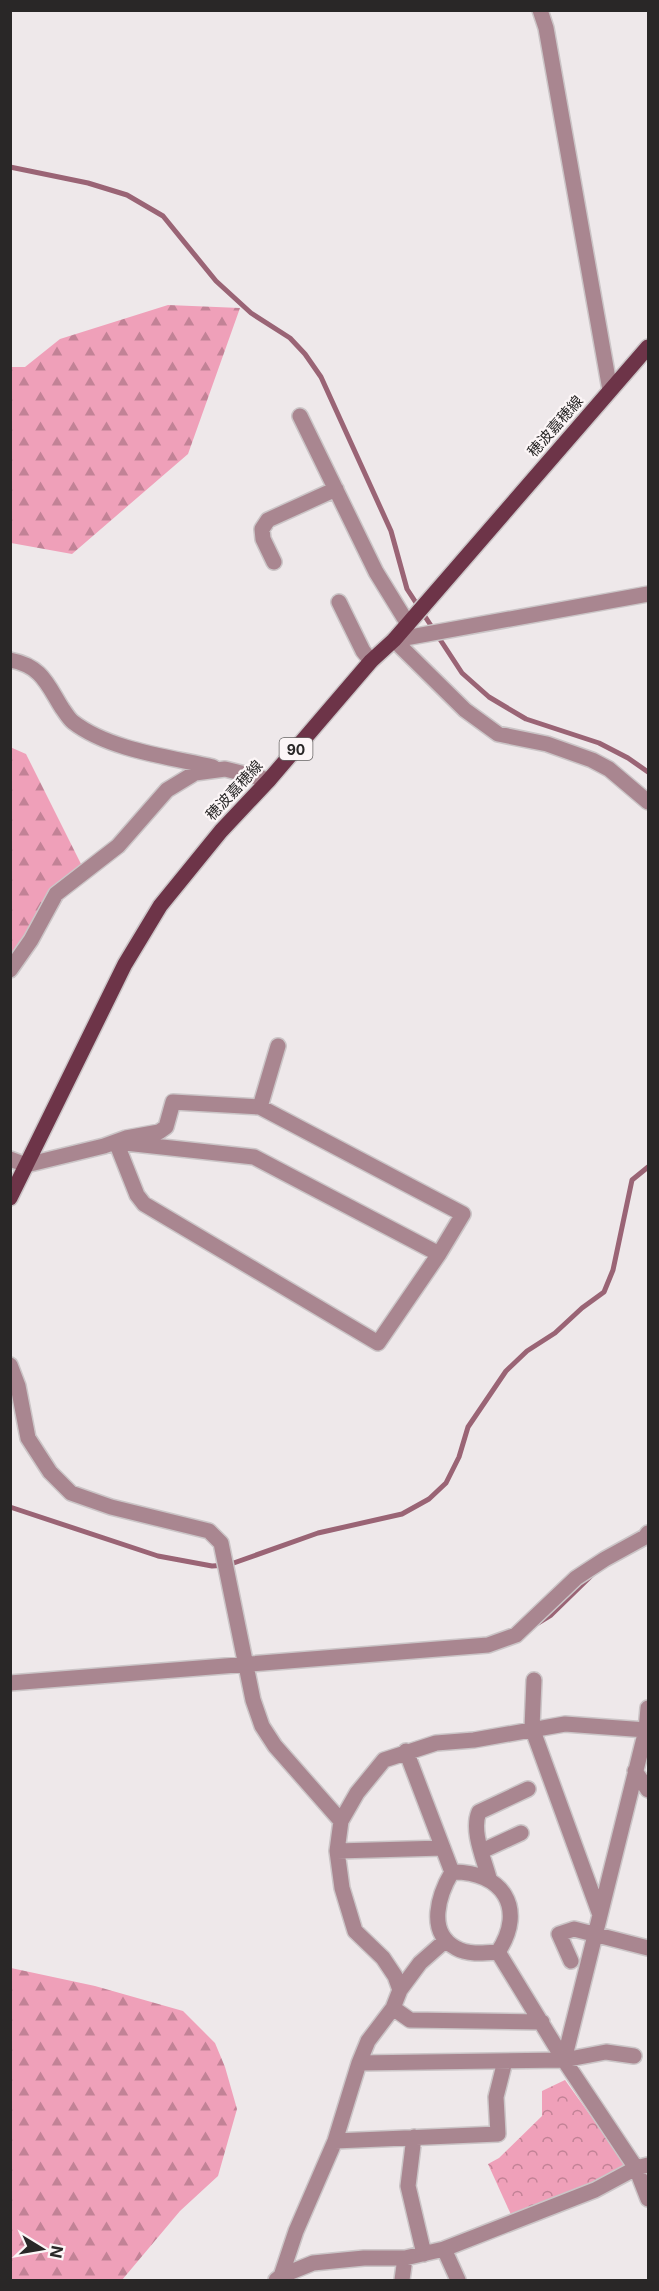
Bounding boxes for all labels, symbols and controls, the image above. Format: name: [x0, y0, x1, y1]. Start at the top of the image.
street label: 穂波嘉穂線: [523, 391, 587, 461]
road number: 90: [280, 738, 312, 760]
street label: 穂波嘉穂線: [201, 756, 267, 824]
north arrow: [12, 2219, 72, 2279]
text: N: [46, 2244, 68, 2260]

